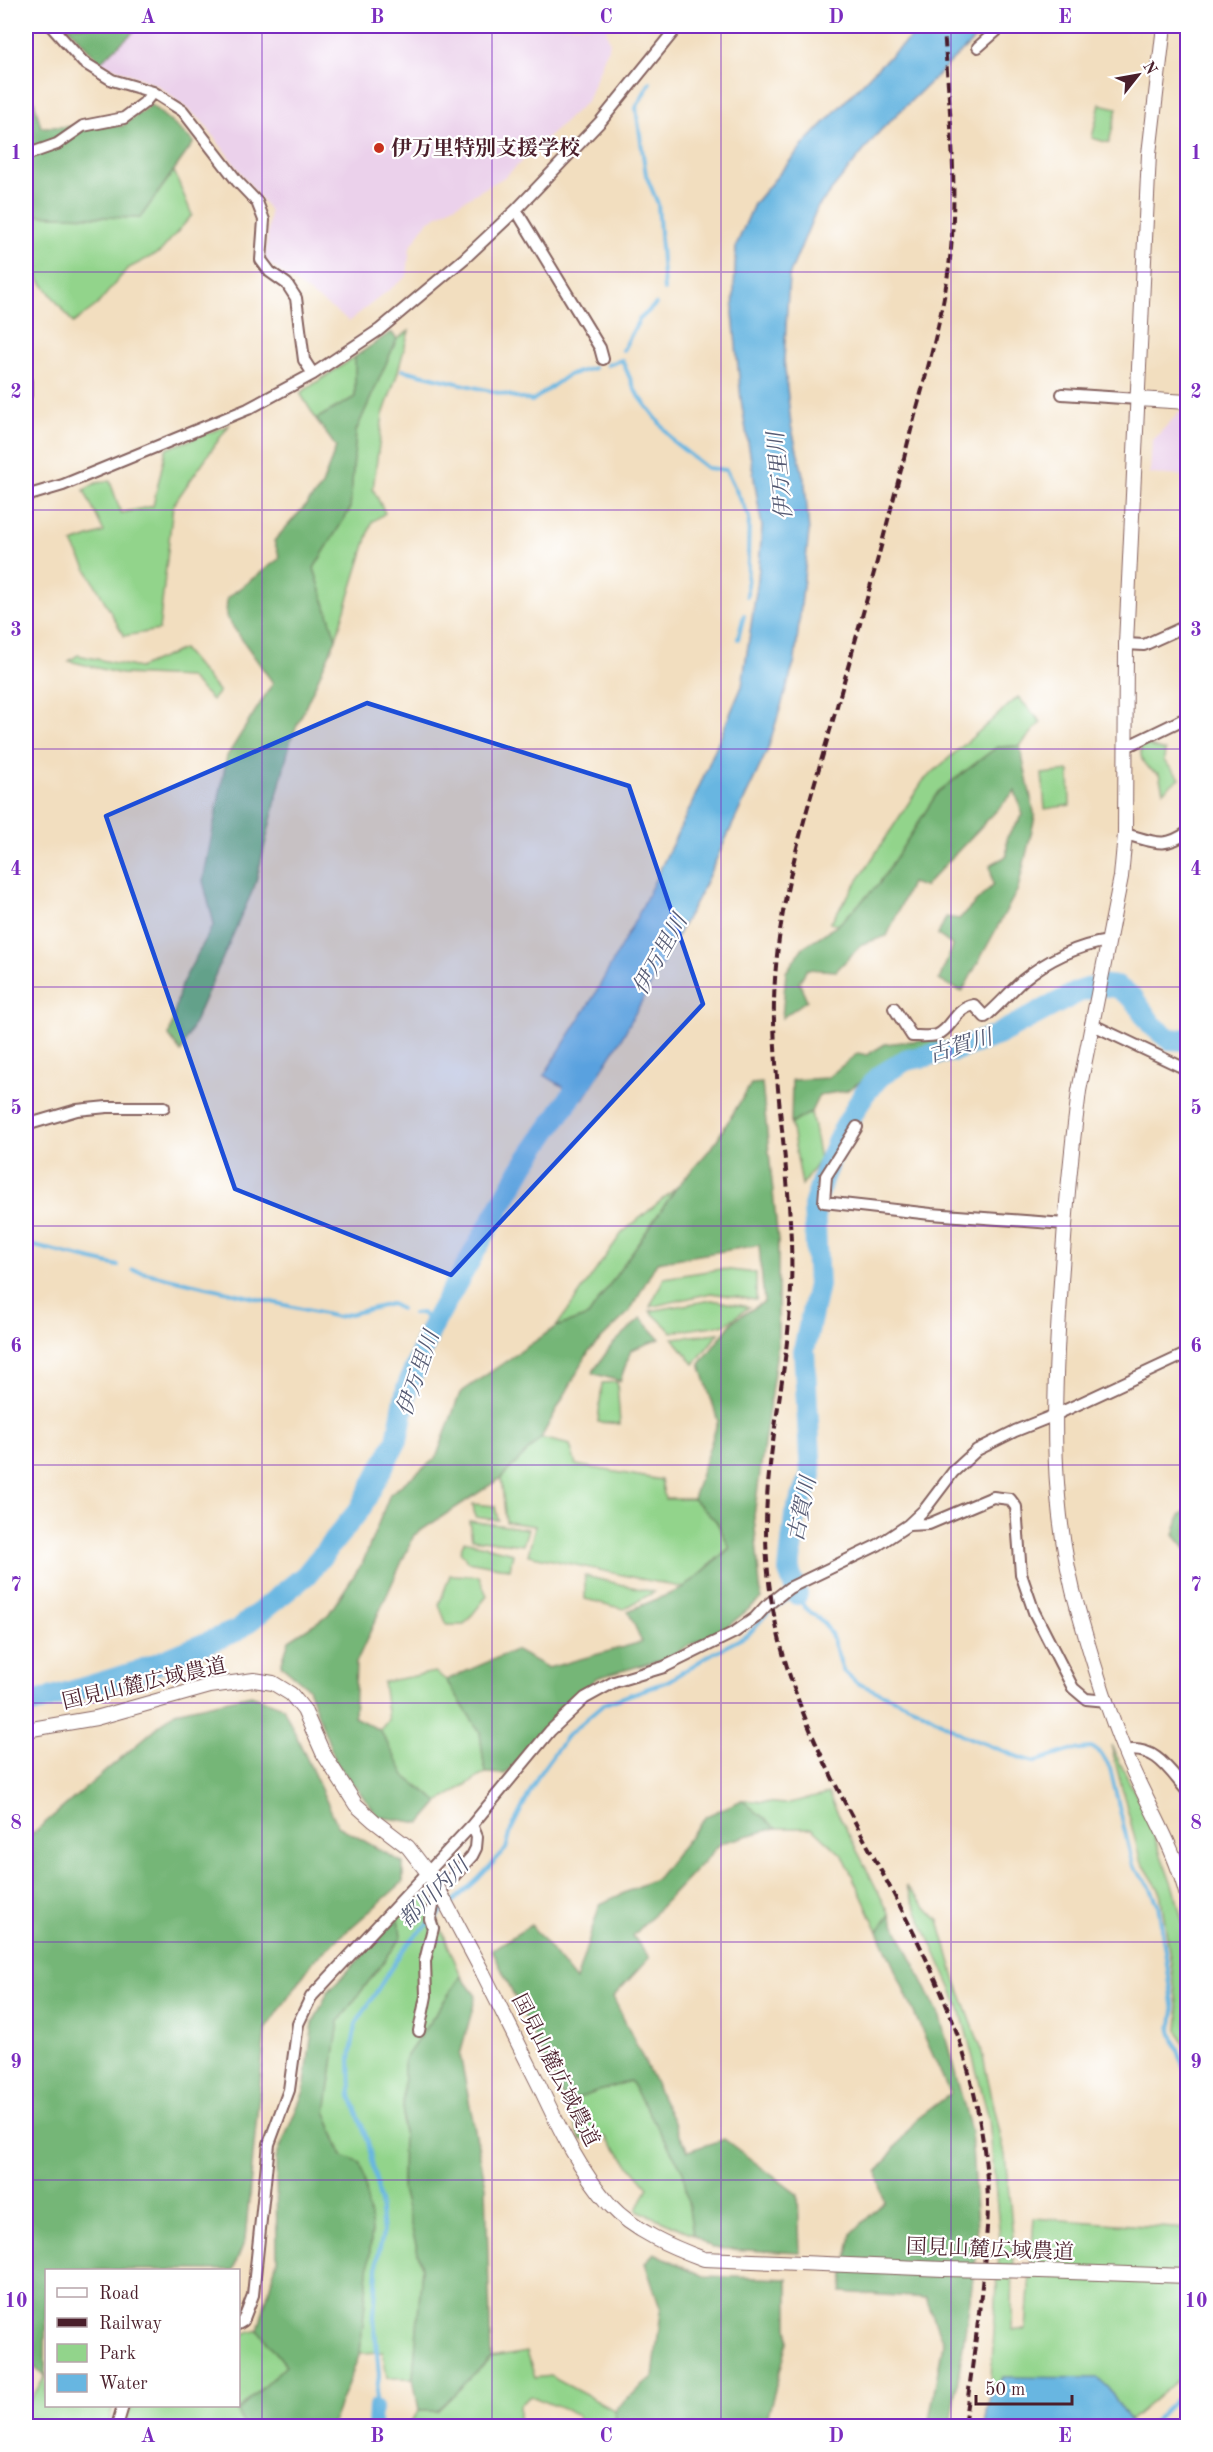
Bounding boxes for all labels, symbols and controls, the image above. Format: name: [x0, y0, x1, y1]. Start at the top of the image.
text: A: [140, 8, 156, 28]
text: B: [370, 8, 384, 28]
text: C: [599, 8, 613, 28]
text: D: [828, 8, 844, 28]
text: E: [1058, 8, 1072, 28]
north arrow: [1108, 45, 1168, 105]
text: N: [1139, 59, 1160, 78]
place label: 伊万里特別支援学校: [391, 137, 580, 160]
marker: 伊万里特別支援学校: [372, 141, 386, 155]
text: 1: [10, 144, 22, 164]
text: 1: [1190, 144, 1202, 164]
text: 2: [10, 383, 22, 403]
text: 2: [1190, 383, 1202, 403]
water label: 伊万里川: [763, 429, 797, 521]
text: 3: [10, 621, 22, 641]
text: 3: [1190, 621, 1202, 641]
text: 4: [10, 860, 22, 880]
text: 4: [1190, 860, 1202, 880]
water label: 伊万里川: [628, 908, 693, 999]
water label: 古賀川: [925, 1024, 997, 1067]
text: 5: [10, 1098, 22, 1119]
text: 5: [1190, 1098, 1202, 1119]
water label: 伊万里川: [392, 1326, 444, 1419]
text: 6: [10, 1337, 22, 1357]
text: 6: [1190, 1337, 1202, 1357]
water label: 古賀川: [783, 1472, 821, 1544]
text: 7: [10, 1576, 22, 1596]
text: 7: [1190, 1576, 1202, 1596]
street label: 国見山麓広域農道: [60, 1653, 229, 1714]
text: 8: [10, 1814, 22, 1834]
text: 8: [1190, 1814, 1202, 1834]
water label: 都川内川: [394, 1852, 475, 1932]
street label: 国見山麓広域農道: [507, 1990, 604, 2150]
text: 9: [10, 2053, 22, 2073]
text: 9: [1190, 2053, 1202, 2073]
street label: 国見山麓広域農道: [906, 2235, 1074, 2264]
legend: [45, 2269, 240, 2407]
text: Road: [99, 2285, 139, 2303]
text: 10: [4, 2292, 28, 2312]
text: 10: [1184, 2292, 1208, 2312]
text: Railway: [99, 2315, 162, 2333]
text: Park: [99, 2345, 136, 2363]
scale bar: [976, 2368, 1072, 2406]
text: Water: [99, 2375, 148, 2393]
text: 50 m: [985, 2381, 1025, 2399]
text: A: [140, 2427, 156, 2447]
text: B: [370, 2427, 384, 2447]
text: C: [599, 2427, 613, 2447]
text: D: [828, 2427, 844, 2447]
text: E: [1058, 2427, 1072, 2447]

